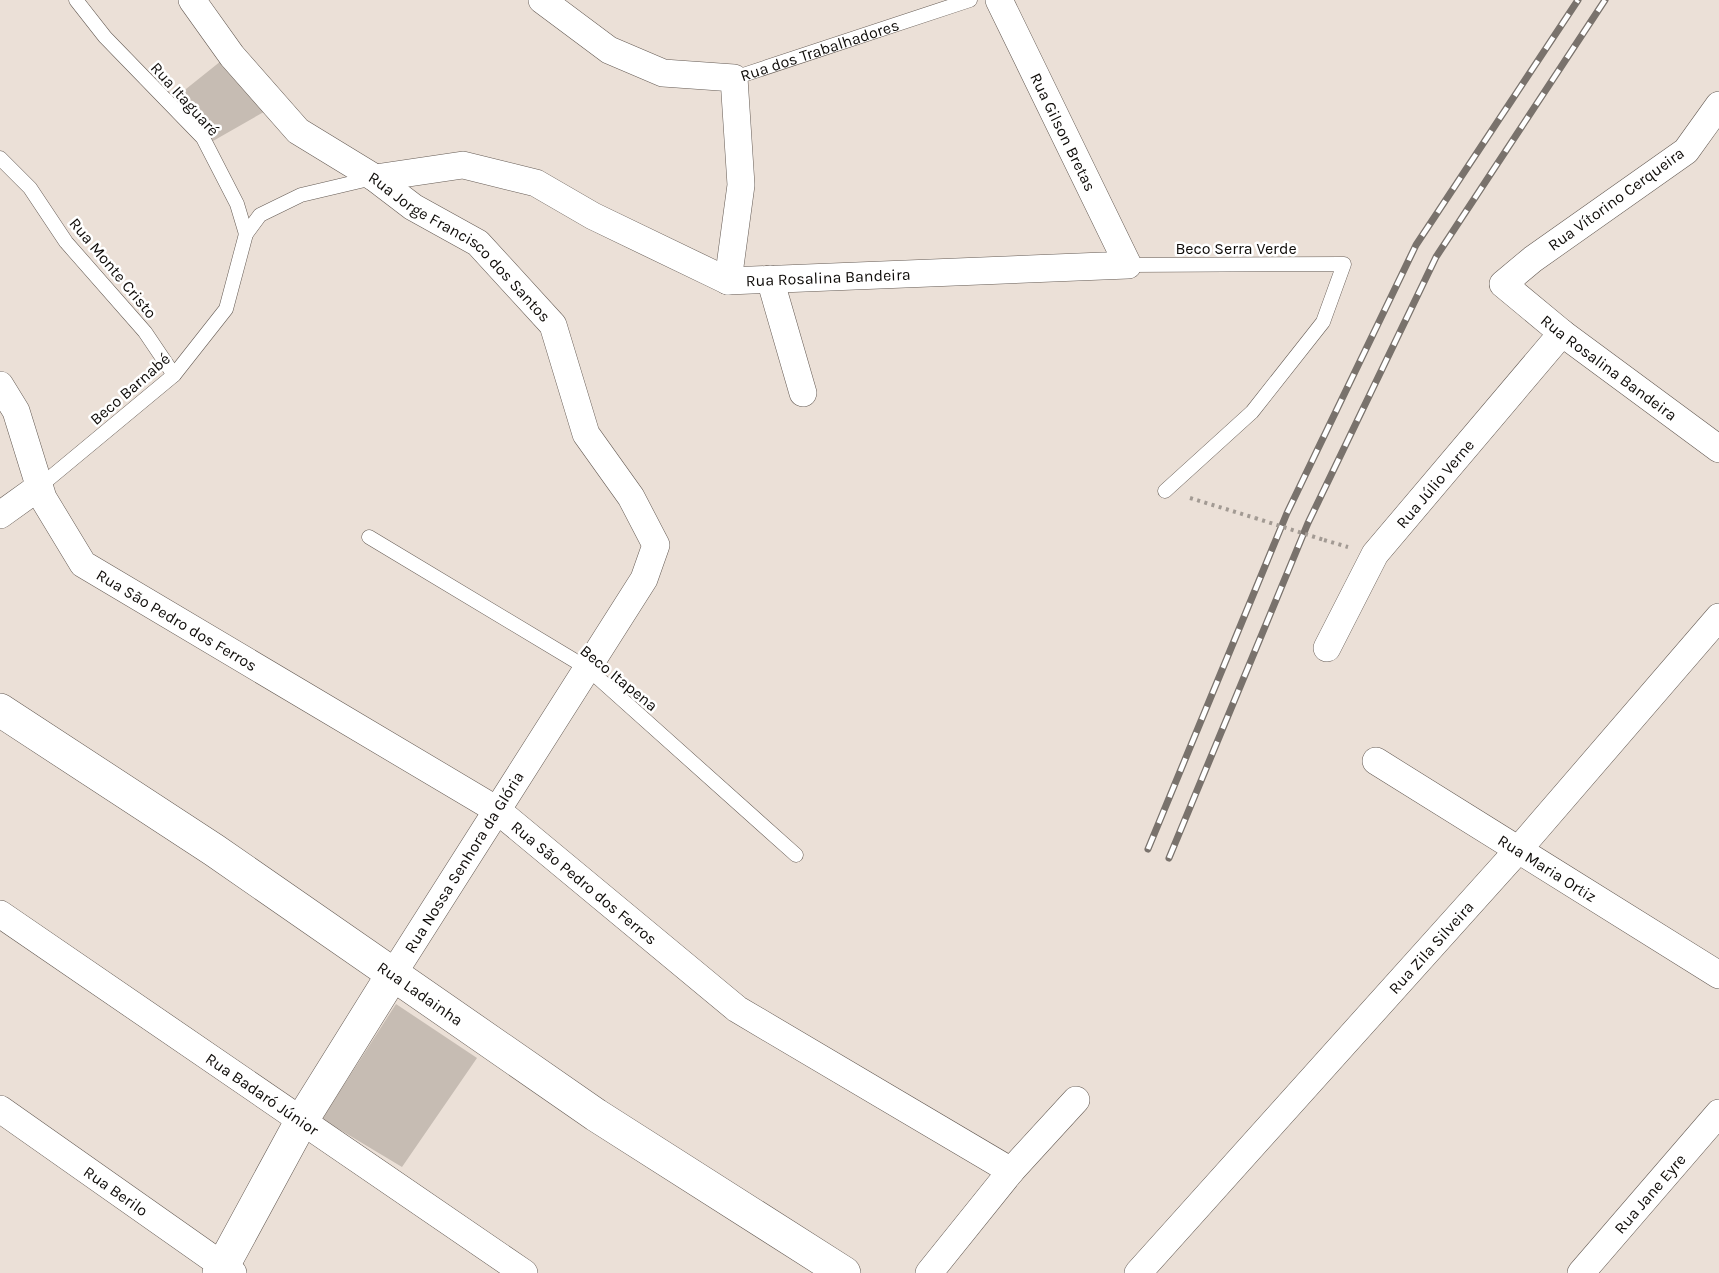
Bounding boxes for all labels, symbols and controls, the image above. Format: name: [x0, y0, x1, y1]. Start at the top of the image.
street label: Rua dos Trabalhadores: [738, 15, 901, 85]
street label: Rua Itaguaré: [147, 58, 223, 140]
street label: Rua Gilson Bretas: [1026, 70, 1100, 194]
street label: Rua Vítorino Cerqueira: [1544, 143, 1688, 255]
street label: Rua Jorge Francisco dos Santos: [366, 167, 555, 326]
street label: Rua Monte Cristo: [65, 214, 161, 322]
street label: Beco Serra Verde: [1175, 239, 1297, 258]
street label: Rua Rosalina Bandeira: [745, 264, 911, 290]
street label: Rua Rosalina Bandeira: [1537, 310, 1681, 424]
street label: Beco Barnabé: [86, 349, 174, 429]
street label: Rua Júlio Verne: [1392, 435, 1478, 532]
street label: Rua São Pedro dos Ferros: [93, 565, 261, 675]
street label: Beco Itapena: [576, 641, 662, 715]
street label: Rua Nossa Senhora da Glória: [400, 768, 528, 956]
street label: Rua São Pedro dos Ferros: [508, 817, 661, 948]
street label: Rua Maria Ortiz: [1495, 830, 1600, 906]
street label: Rua Zila Silveira: [1384, 897, 1477, 997]
street label: Rua Ladainha: [374, 957, 467, 1029]
street label: Rua Badaró Júnior: [202, 1048, 323, 1139]
street label: Rua Jane Eyre: [1610, 1150, 1689, 1237]
street label: Rua Berilo: [80, 1162, 152, 1220]

